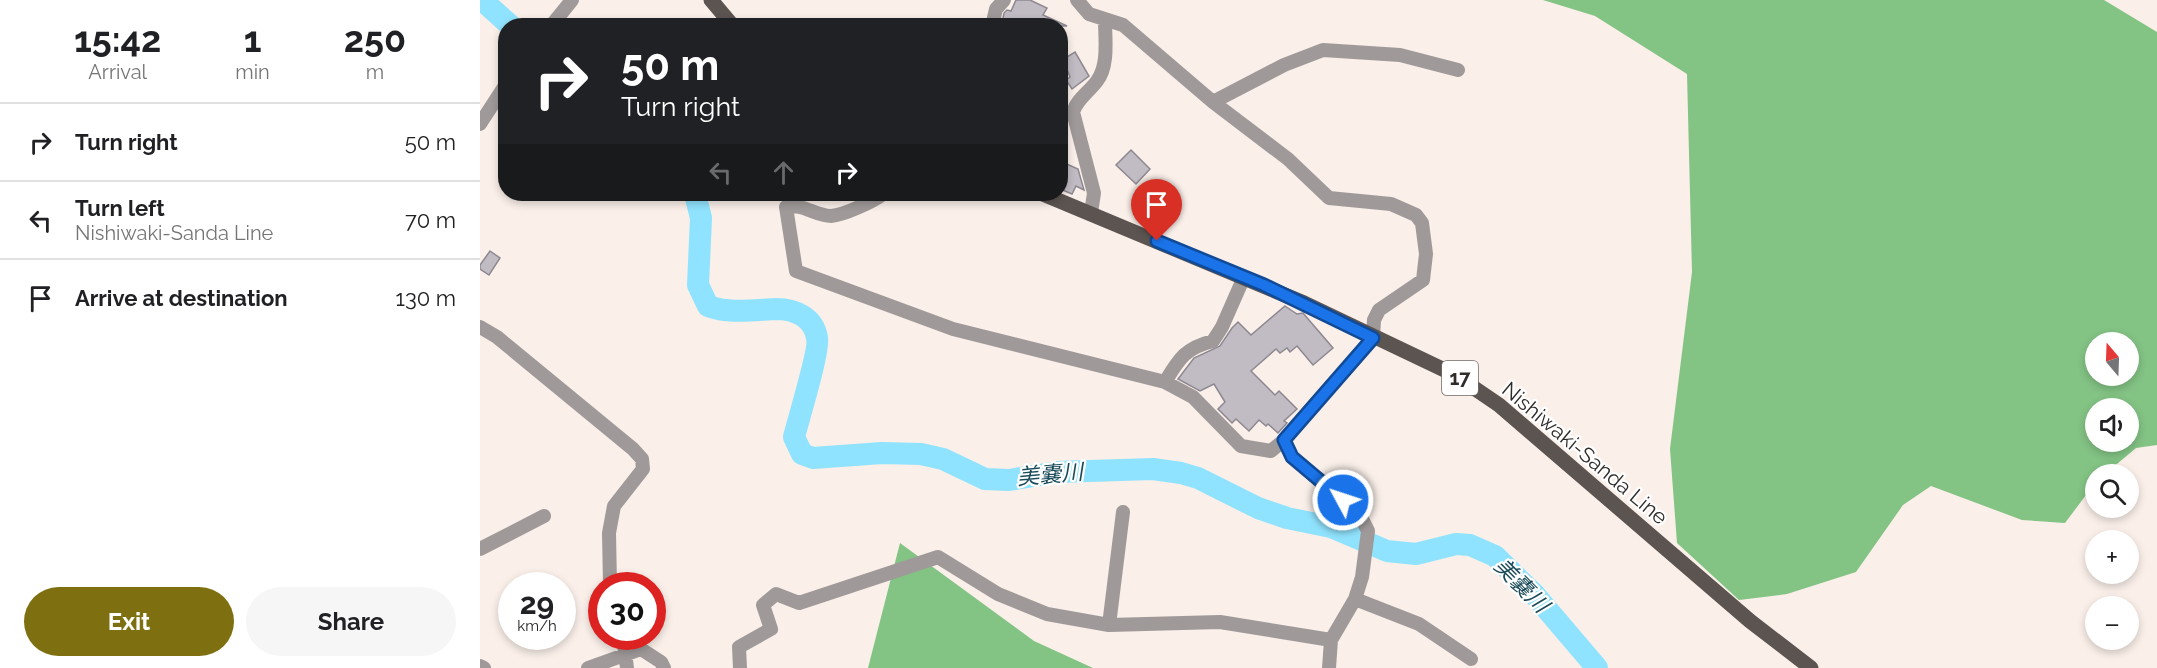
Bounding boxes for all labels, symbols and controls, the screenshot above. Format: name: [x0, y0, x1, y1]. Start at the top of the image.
text: 15:42: [74, 18, 161, 60]
text: 1: [244, 18, 261, 60]
text: 250: [344, 18, 406, 60]
text: 50 m: [621, 41, 719, 90]
icon: right: [522, 42, 600, 120]
text: Arrival: [88, 60, 147, 84]
text: min: [235, 60, 270, 84]
text: m: [366, 60, 384, 84]
text: Turn right: [621, 91, 740, 122]
icon: right: [24, 126, 57, 159]
text: Turn right: [75, 129, 178, 155]
text: 50 m: [405, 129, 456, 155]
icon: left: [704, 156, 737, 189]
icon: ahead: [767, 156, 800, 189]
icon: right: [830, 156, 863, 189]
pin: [1131, 179, 1182, 241]
icon: arrive: [1140, 188, 1173, 221]
text: Turn left: [75, 195, 165, 221]
icon: left: [24, 204, 57, 237]
text: 70 m: [405, 207, 456, 233]
text: Nishiwaki-Sanda Line: [75, 221, 273, 245]
icon: arrive: [24, 282, 57, 315]
text: Arrive at destination: [75, 285, 288, 311]
text: 130 m: [396, 285, 456, 311]
north arrow: [2085, 332, 2139, 386]
map controls: [2085, 332, 2139, 650]
road number: 17: [1442, 361, 1478, 395]
street label: Nishiwaki-Sanda Line: [1497, 376, 1673, 530]
button: sound: [2085, 398, 2139, 452]
water label: 美嚢川: [1016, 458, 1086, 490]
button: search: [2085, 464, 2139, 518]
position arrow: [1311, 468, 1375, 532]
button: +: [2085, 530, 2139, 584]
water label: 美嚢川: [1489, 552, 1556, 619]
speed limit sign: 30: [588, 572, 666, 650]
text: 29: [520, 586, 554, 621]
button: Exit: [24, 587, 234, 656]
button: Share: [246, 587, 456, 656]
button: −: [2085, 596, 2139, 650]
text: km/h: [517, 617, 557, 635]

